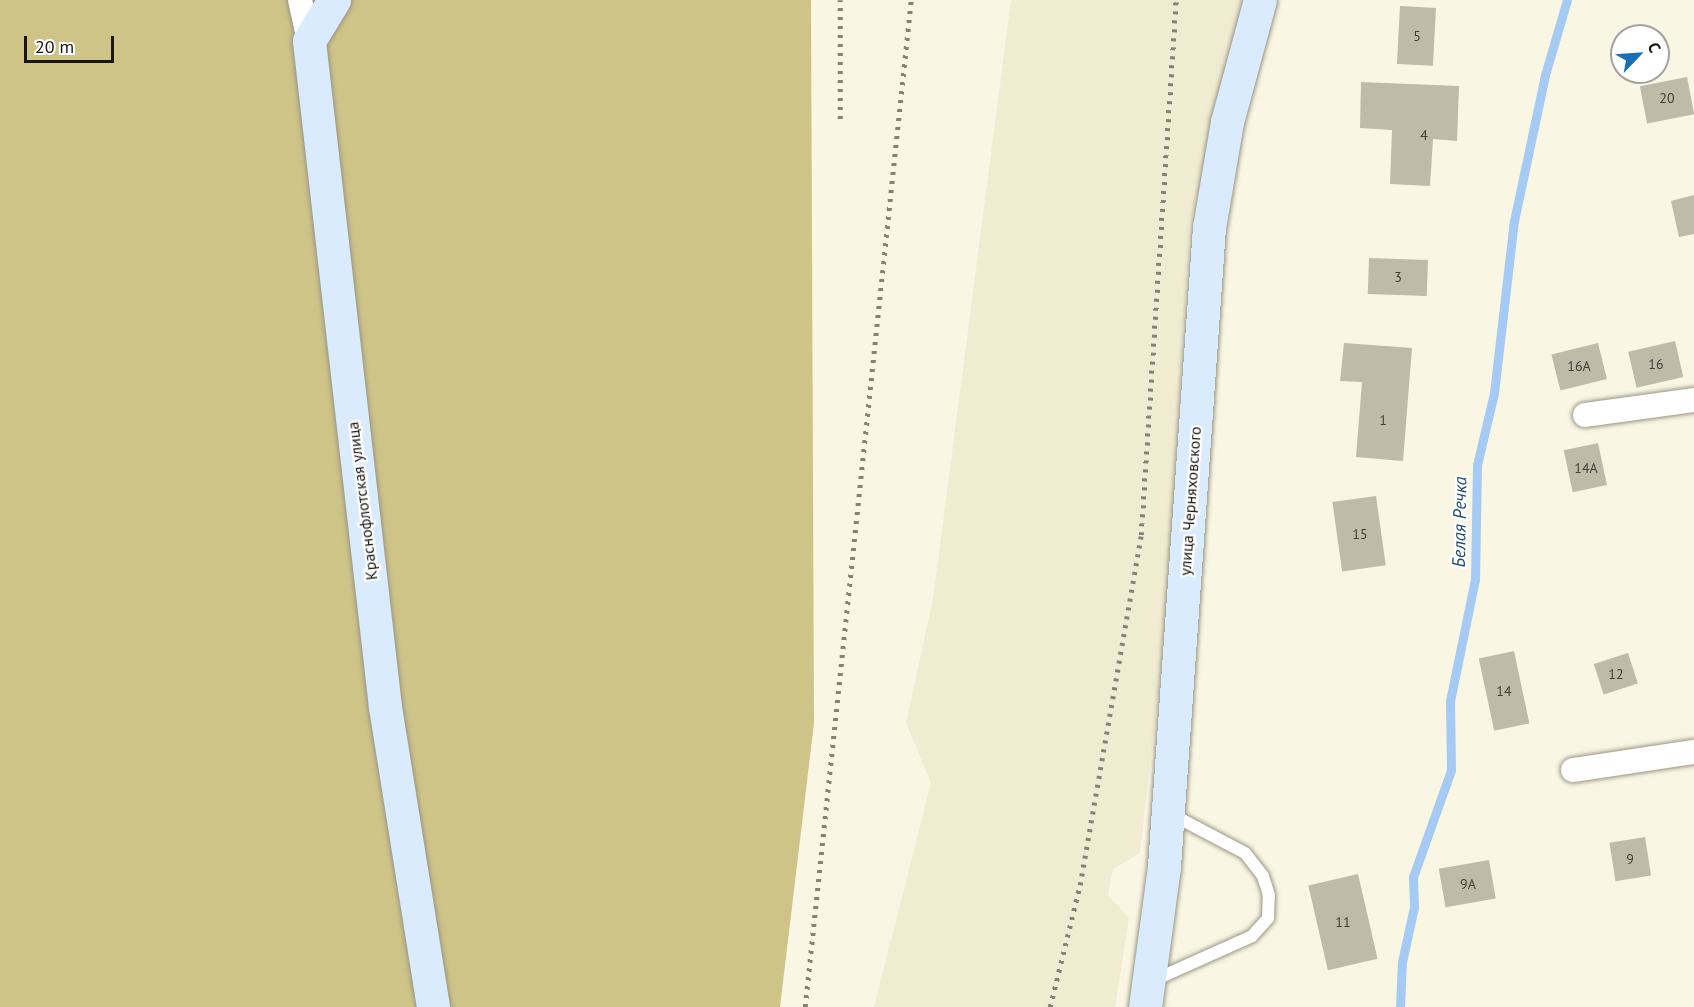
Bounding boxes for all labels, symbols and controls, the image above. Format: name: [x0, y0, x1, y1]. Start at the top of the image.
scale bar: [27, 24, 117, 62]
north arrow: [1610, 24, 1670, 84]
house number: 5: [1413, 28, 1421, 44]
text: 20 m: [35, 35, 74, 58]
text: С: [1644, 39, 1665, 56]
house number: 20: [1659, 90, 1675, 106]
house number: 4: [1420, 127, 1428, 143]
house number: 3: [1394, 269, 1402, 285]
house number: 16: [1648, 356, 1664, 372]
house number: 16А: [1567, 358, 1591, 374]
house number: 1: [1379, 412, 1387, 428]
street label: Краснофлотская улица: [343, 421, 381, 581]
street label: улица Черняховского: [1175, 426, 1205, 576]
house number: 14А: [1574, 460, 1598, 476]
water label: Белая Речка: [1448, 476, 1472, 568]
house number: 15: [1352, 526, 1368, 542]
house number: 12: [1608, 666, 1624, 682]
house number: 14: [1496, 683, 1512, 699]
house number: 9: [1626, 851, 1634, 867]
house number: 9А: [1460, 876, 1476, 892]
house number: 11: [1335, 914, 1351, 930]

